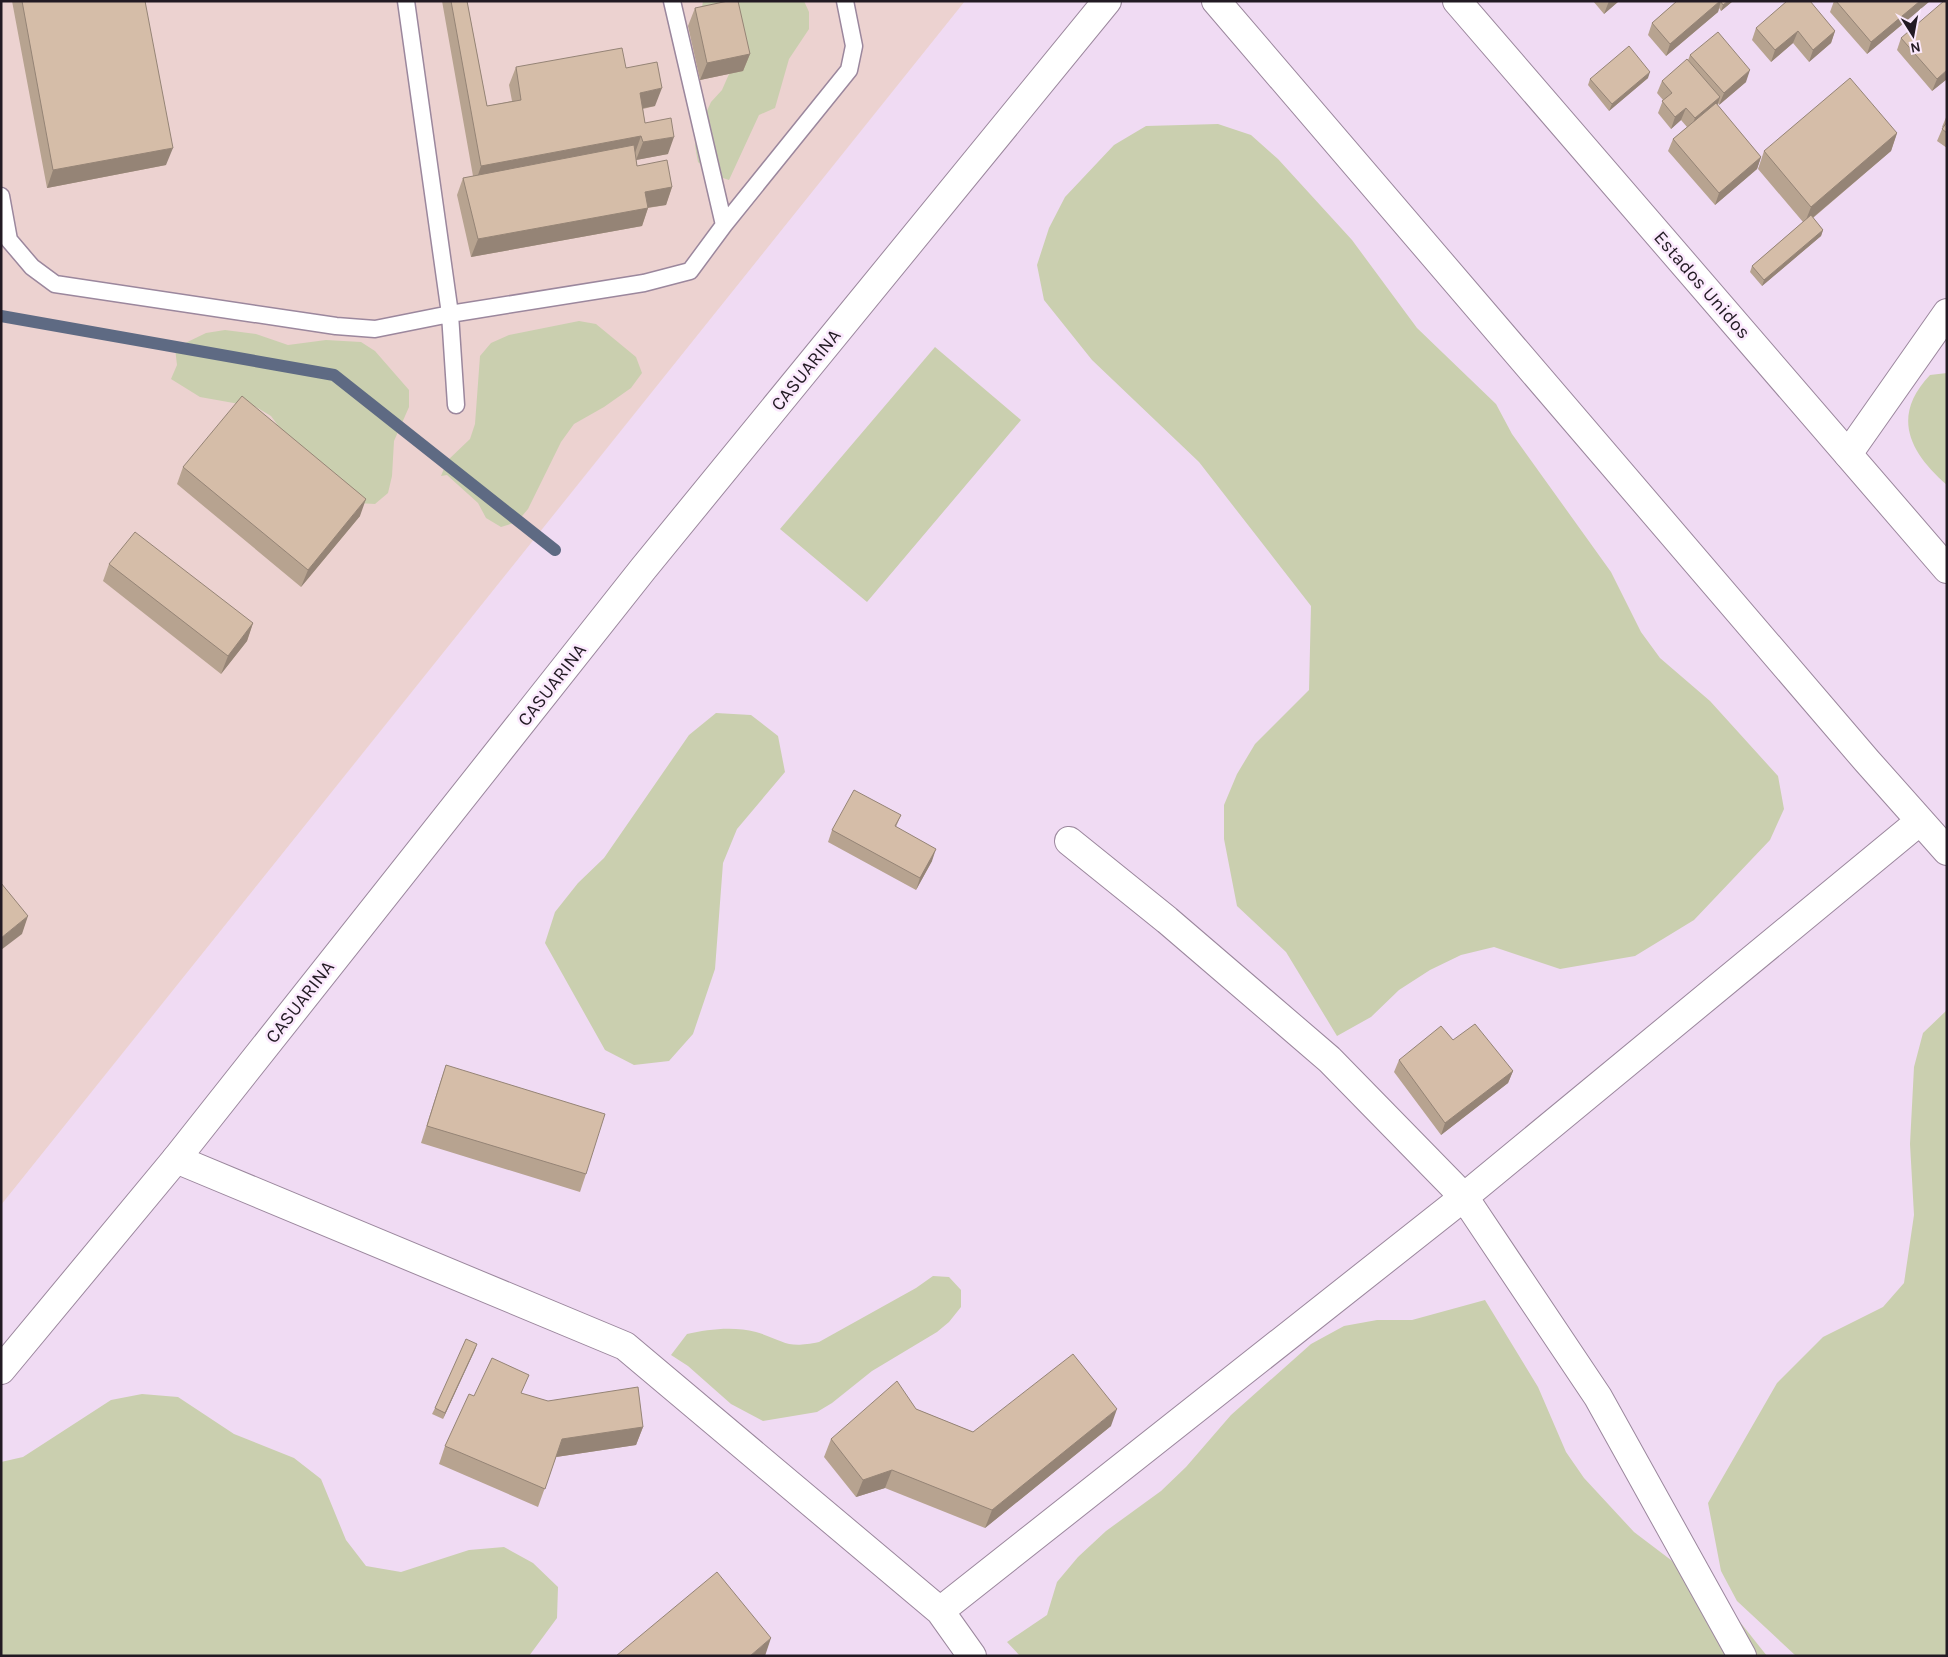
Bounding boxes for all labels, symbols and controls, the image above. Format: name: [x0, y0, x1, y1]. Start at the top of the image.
north arrow: [1888, 10, 1938, 60]
text: N: [1909, 38, 1922, 57]
street label: Estados Unidos: [1649, 227, 1755, 343]
street label: CASUARINA: [767, 325, 846, 415]
street label: CASUARINA: [513, 639, 591, 730]
street label: CASUARINA: [261, 956, 339, 1047]

